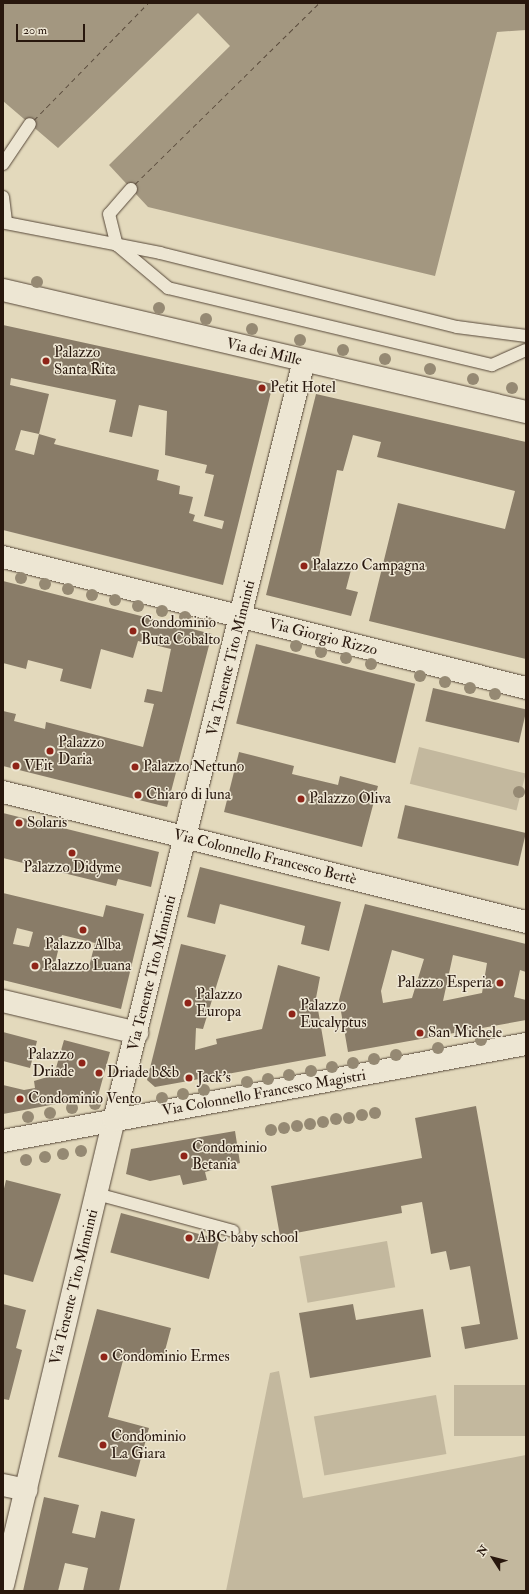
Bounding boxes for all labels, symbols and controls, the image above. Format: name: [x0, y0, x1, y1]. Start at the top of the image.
scale bar: [18, 16, 87, 42]
text: 20 m: [23, 23, 47, 38]
street label: Via dei Mille: [224, 335, 304, 369]
place label: Palazzo Santa Rita: [54, 343, 116, 378]
marker: Palazzo Santa Rita: [41, 356, 51, 366]
place label: Petit Hotel: [270, 379, 336, 397]
marker: Petit Hotel: [257, 383, 267, 393]
place label: Palazzo Campagna: [312, 557, 425, 575]
marker: Palazzo Campagna: [299, 561, 309, 571]
street label: Via Tenente Tito Minninti: [203, 578, 259, 738]
place label: Condominio Buta Cobalto: [141, 613, 220, 648]
street label: Via Giorgio Rizzo: [267, 615, 379, 659]
marker: Condominio Buta Cobalto: [128, 626, 138, 636]
place label: Palazzo Daria: [58, 733, 104, 768]
marker: Palazzo Daria: [45, 746, 55, 756]
place label: VFit: [24, 757, 53, 775]
place label: Palazzo Nettuno: [143, 758, 244, 776]
marker: VFit: [11, 761, 21, 771]
marker: Palazzo Nettuno: [130, 762, 140, 772]
place label: Chiaro di luna: [146, 786, 231, 804]
marker: Chiaro di luna: [133, 790, 143, 800]
place label: Palazzo Oliva: [309, 790, 391, 808]
marker: Palazzo Oliva: [296, 794, 306, 804]
place label: Solaris: [27, 814, 67, 832]
marker: Solaris: [14, 818, 24, 828]
street label: Via Colonnello Francesco Bertè: [172, 826, 358, 888]
marker: Palazzo Didyme: [67, 848, 77, 858]
place label: Palazzo Didyme: [23, 859, 121, 877]
street label: Via Tenente Tito Minninti: [124, 893, 180, 1053]
marker: Palazzo Alba: [78, 925, 88, 935]
place label: Palazzo Alba: [45, 936, 121, 954]
place label: Palazzo Luana: [43, 957, 131, 975]
marker: Palazzo Luana: [30, 961, 40, 971]
place label: Palazzo Esperia: [397, 974, 492, 992]
marker: Palazzo Esperia: [495, 978, 505, 988]
place label: Palazzo Europa: [196, 985, 242, 1020]
place label: Palazzo Eucalyptus: [300, 996, 367, 1031]
marker: Palazzo Europa: [183, 998, 193, 1008]
marker: Palazzo Eucalyptus: [287, 1009, 297, 1019]
place label: San Michele: [428, 1024, 502, 1042]
marker: San Michele: [415, 1028, 425, 1038]
place label: Palazzo Driade: [28, 1045, 74, 1080]
marker: Palazzo Driade: [77, 1058, 87, 1068]
place label: Driade b&b: [107, 1064, 179, 1082]
street label: Via Colonnello Francesco Magistri: [161, 1066, 367, 1120]
marker: Driade b&b: [94, 1068, 104, 1078]
place label: Jack's: [197, 1069, 231, 1087]
marker: Jack's: [184, 1073, 194, 1083]
place label: Condominio Vento: [28, 1090, 141, 1108]
marker: Condominio Vento: [15, 1094, 25, 1104]
place label: Condominio Betania: [192, 1138, 267, 1173]
marker: Condominio Betania: [179, 1151, 189, 1161]
street label: Via Tenente Tito Minninti: [46, 1207, 102, 1367]
place label: ABC baby school: [197, 1229, 298, 1247]
marker: ABC baby school: [184, 1233, 194, 1243]
place label: Condominio Ermes: [112, 1348, 230, 1366]
marker: Condominio Ermes: [99, 1352, 109, 1362]
place label: Condominio La Giara: [111, 1427, 186, 1462]
marker: Condominio La Giara: [98, 1440, 108, 1450]
north arrow: [473, 1538, 513, 1578]
text: N: [475, 1543, 491, 1558]

